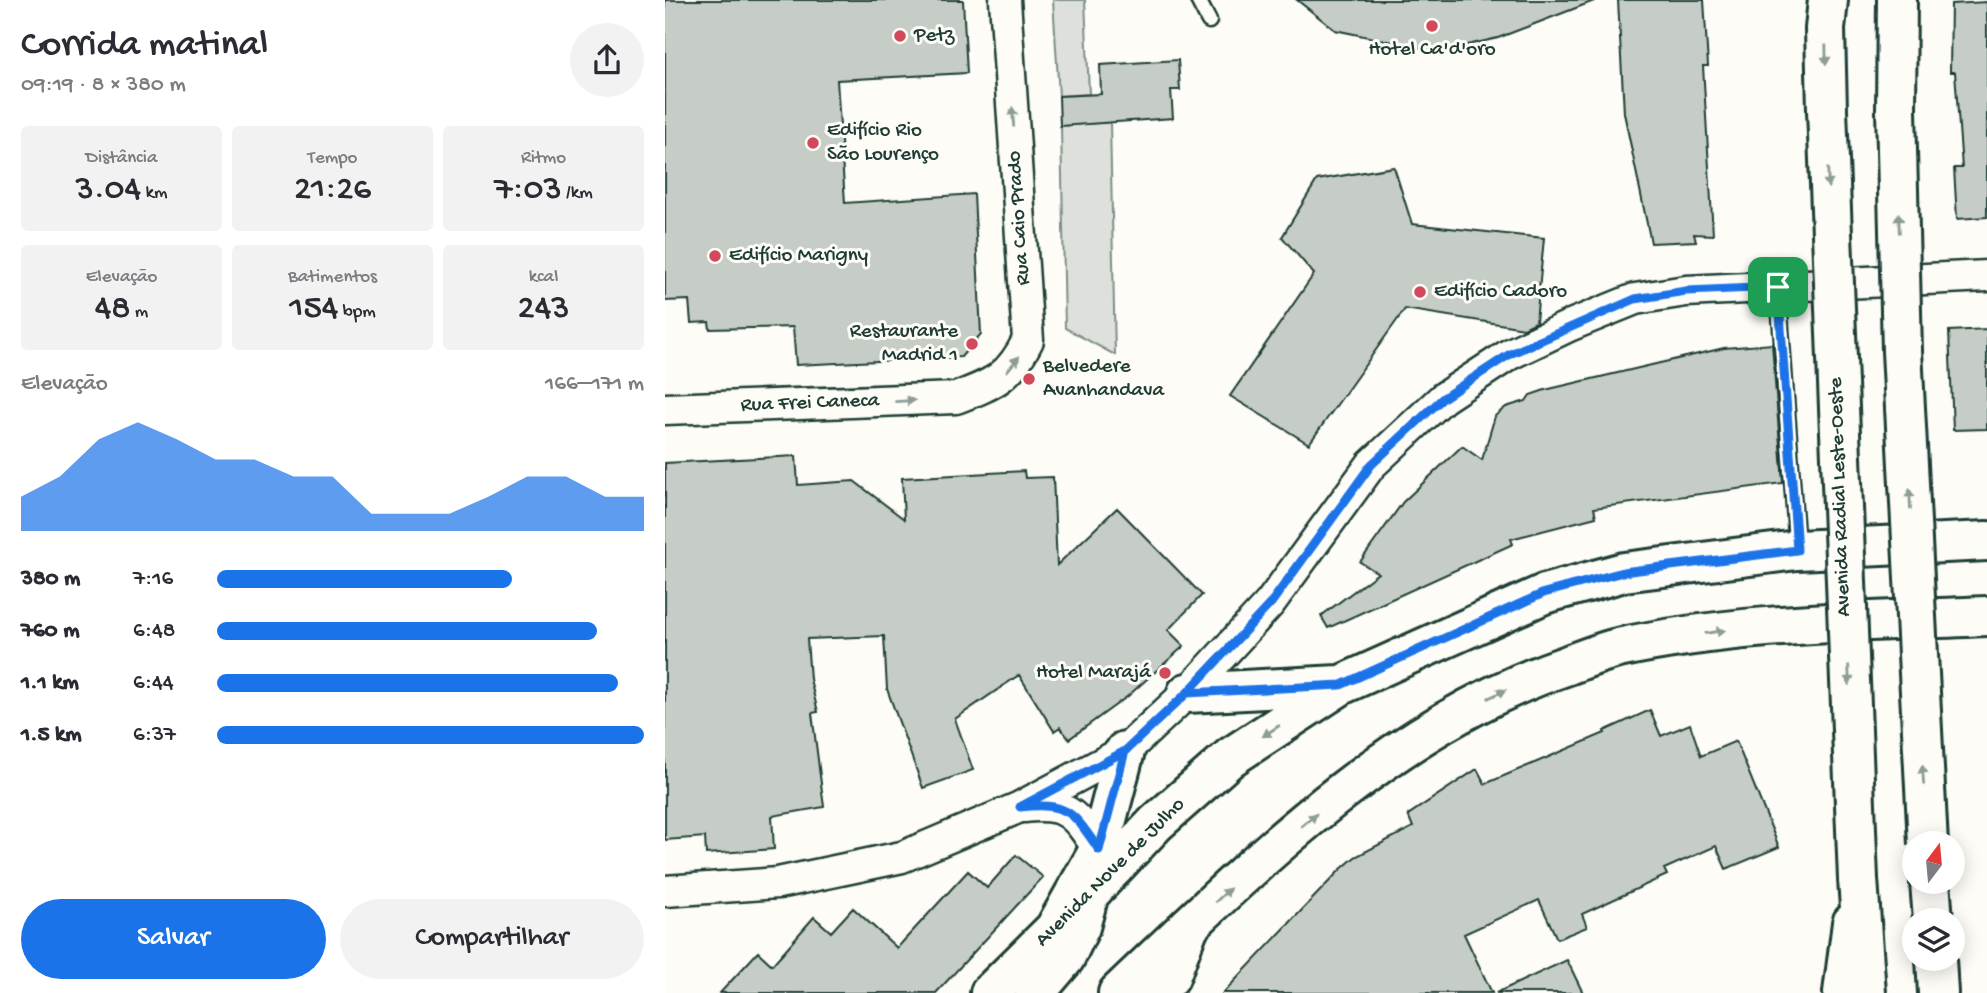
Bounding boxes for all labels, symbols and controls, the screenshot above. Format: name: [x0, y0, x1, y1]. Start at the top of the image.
marker: Hotel Ca'd'oro: [1424, 18, 1440, 34]
button: share: [570, 23, 644, 97]
text: Corrida matinal: [21, 24, 268, 68]
place label: Petz: [913, 24, 955, 49]
marker: Petz: [892, 28, 908, 44]
place label: Hotel Ca'd'oro: [1368, 38, 1496, 63]
one-way arrow: [1820, 44, 1832, 66]
text: 09:19 · 8 × 380 m: [21, 72, 186, 99]
one-way arrow: [1007, 106, 1018, 128]
place label: Edifício Rio São Lourenço: [827, 119, 939, 168]
marker: Edifício Rio São Lourenço: [805, 135, 821, 151]
text: Distância: [86, 147, 157, 170]
text: Tempo: [308, 147, 357, 170]
text: Ritmo: [521, 147, 566, 170]
street label: Rua Caio Prado: [1003, 150, 1037, 286]
one-way arrow: [1822, 168, 1834, 190]
text: 3.04: [75, 170, 141, 211]
text: 21:26: [294, 170, 371, 211]
text: 7:03: [494, 170, 562, 211]
text: km: [141, 182, 168, 205]
text: /km: [562, 182, 593, 205]
one-way arrow: [1893, 212, 1904, 234]
place label: Edifício Marigny: [729, 244, 868, 269]
marker: Edifício Marigny: [707, 248, 723, 264]
pin: [1748, 257, 1808, 317]
text: Elevação: [86, 266, 157, 289]
text: Batimentos: [288, 266, 377, 289]
text: kcal: [529, 266, 558, 289]
icon: arrive: [1759, 268, 1797, 306]
place label: Edifício Cadoro: [1434, 280, 1567, 305]
marker: Edifício Cadoro: [1412, 284, 1428, 300]
text: 48: [95, 289, 130, 330]
text: 154: [289, 289, 338, 330]
text: 243: [518, 289, 569, 330]
text: m: [130, 301, 148, 324]
text: bpm: [338, 301, 376, 324]
place label: Restaurante Madrid 1: [850, 320, 959, 369]
marker: Restaurante Madrid 1: [964, 336, 980, 352]
one-way arrow: [1005, 355, 1020, 373]
place label: Belvedere Avanhandava: [1042, 355, 1165, 404]
text: Elevação: [21, 371, 108, 398]
text: 166–171 m: [545, 371, 644, 398]
marker: Belvedere Avanhandava: [1021, 371, 1037, 387]
street label: Avenida Radial Leste-Oeste: [1824, 376, 1858, 617]
street label: Rua Frei Caneca: [740, 389, 881, 419]
one-way arrow: [894, 395, 916, 406]
one-way arrow: [1904, 488, 1915, 510]
text: 380 m: [21, 566, 80, 593]
text: 7:16: [133, 566, 173, 593]
text: 760 m: [21, 618, 79, 645]
text: 6:48: [133, 618, 175, 645]
one-way arrow: [1704, 626, 1726, 637]
place label: Hotel Marajá: [1036, 661, 1152, 686]
one-way arrow: [1843, 664, 1854, 686]
marker: Hotel Marajá: [1157, 665, 1173, 681]
text: 1.1 km: [21, 670, 79, 697]
text: 6:44: [133, 670, 174, 697]
one-way arrow: [1487, 688, 1507, 700]
text: 1.5 km: [21, 722, 82, 749]
text: 6:37: [133, 722, 176, 749]
one-way arrow: [1261, 724, 1280, 737]
one-way arrow: [1918, 764, 1929, 786]
street label: Avenida Nove de Julho: [1031, 793, 1191, 953]
one-way arrow: [1299, 813, 1317, 828]
north arrow: [1902, 831, 1965, 894]
map controls: [1902, 831, 1965, 971]
one-way arrow: [1214, 887, 1231, 903]
button: Salvar: [21, 899, 326, 979]
button: Compartilhar: [340, 899, 644, 979]
button: layers: [1902, 908, 1965, 971]

